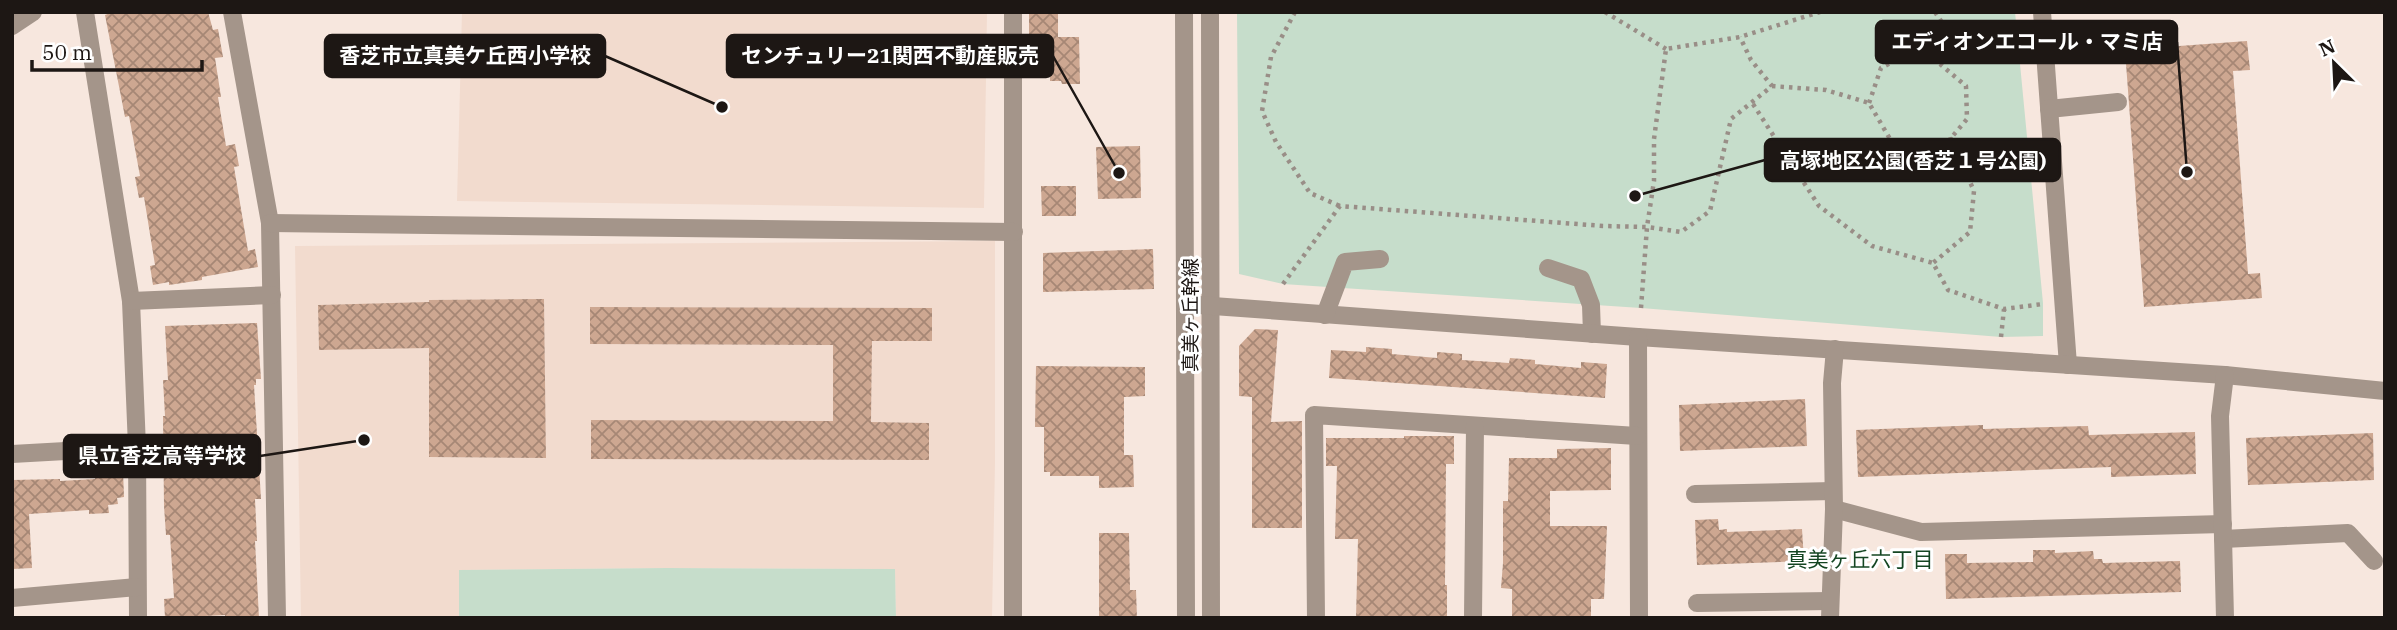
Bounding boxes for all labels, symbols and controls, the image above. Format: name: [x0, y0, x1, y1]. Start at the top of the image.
callout: エディオンエコール・マミ店: [1876, 21, 2177, 63]
text: エディオンエコール・マミ店: [1891, 27, 2163, 55]
scale bar: [32, 28, 201, 72]
north arrow: [2299, 28, 2369, 98]
text: N: [2315, 33, 2339, 61]
callout: 香芝市立真美ケ丘西小学校: [325, 35, 605, 77]
callout: センチュリー21関西不動産販売: [727, 35, 1053, 77]
text: 50 m: [42, 38, 92, 66]
text: 香芝市立真美ケ丘西小学校: [339, 41, 591, 69]
text: センチュリー21関西不動産販売: [741, 41, 1039, 69]
callout: 高塚地区公園(香芝１号公園): [1765, 139, 2060, 181]
text: 高塚地区公園(香芝１号公園): [1780, 146, 2046, 174]
street label: 真美ヶ丘幹線: [1178, 258, 1202, 372]
callout: 県立香芝高等学校: [64, 435, 260, 477]
text: 県立香芝高等学校: [78, 441, 246, 469]
district label: 真美ヶ丘六丁目: [1787, 545, 1934, 573]

